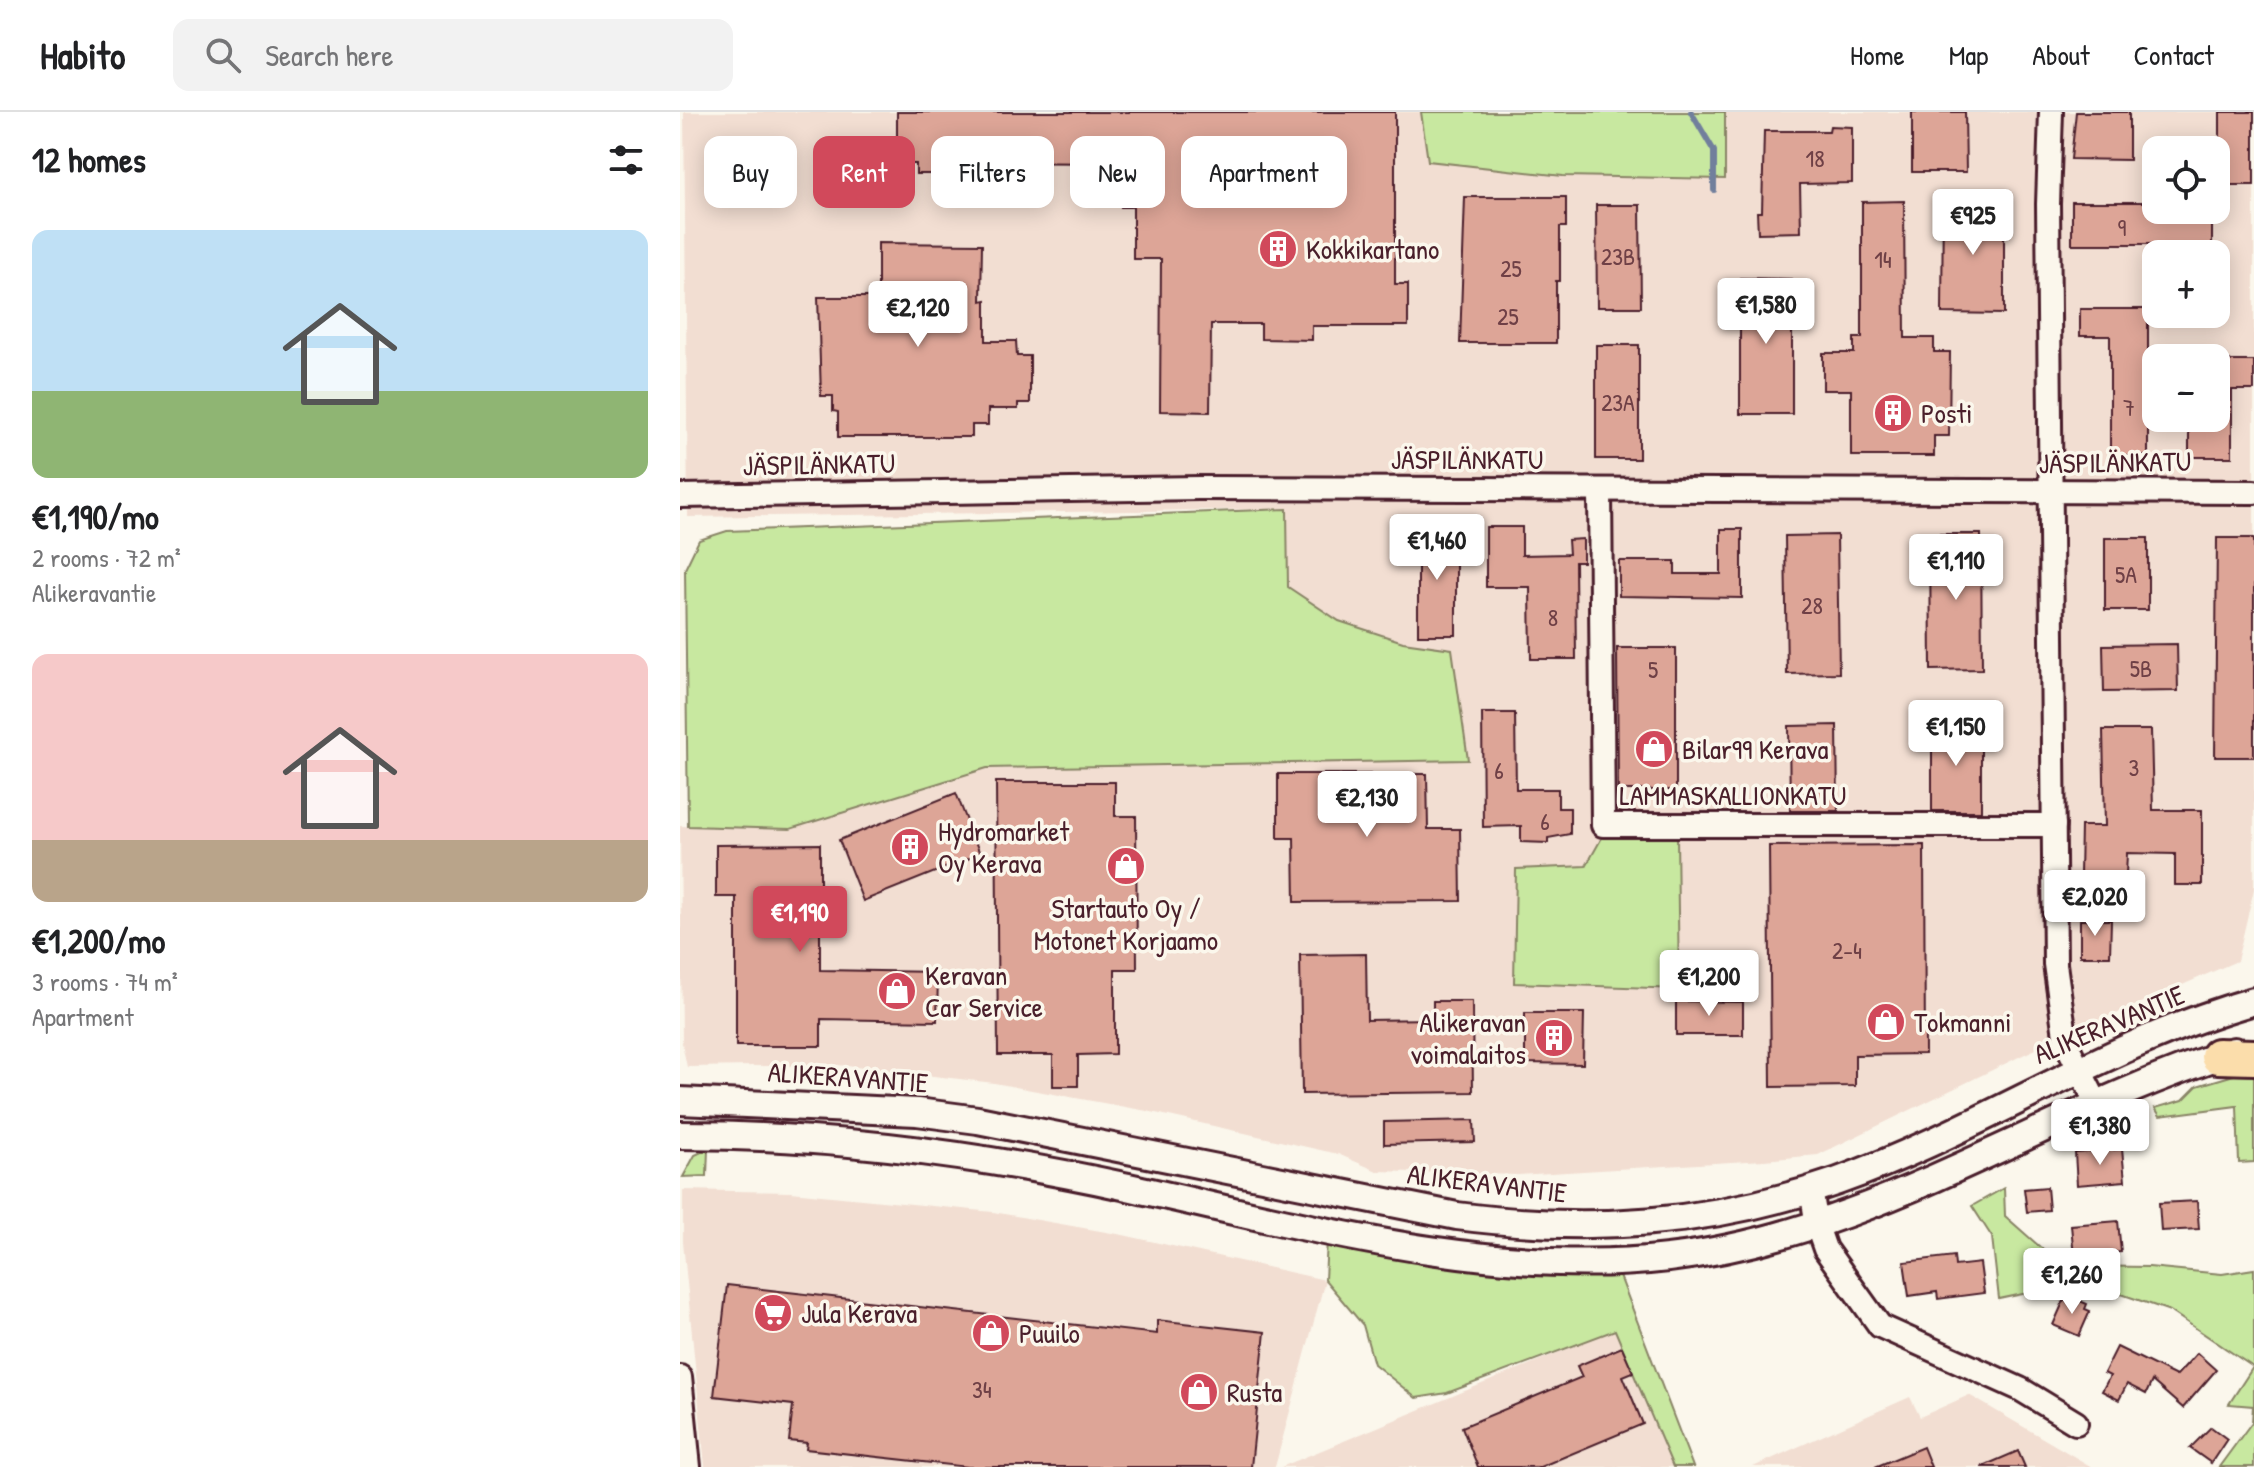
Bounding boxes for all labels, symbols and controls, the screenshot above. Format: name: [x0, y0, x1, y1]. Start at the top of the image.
search box: [173, 19, 733, 91]
text: Habito: [40, 29, 125, 81]
icon: search: [201, 33, 245, 77]
text: Search here: [265, 35, 393, 75]
text: Home: [1850, 36, 1905, 74]
text: Map: [1949, 36, 1988, 74]
text: About: [2032, 36, 2090, 74]
text: Contact: [2134, 36, 2214, 74]
chip: Buy: [704, 136, 797, 208]
chip: Rent: [813, 136, 915, 208]
chip: Filters: [931, 136, 1054, 208]
chip: New: [1070, 136, 1165, 208]
chip: Apartment: [1181, 136, 1347, 208]
map controls: [2142, 136, 2230, 432]
button: locate: [2142, 136, 2230, 224]
text: 12 homes: [32, 137, 146, 183]
icon: filters: [604, 138, 648, 182]
house number: 18: [1805, 142, 1825, 174]
pin: €925: [1926, 189, 2020, 257]
text: €925: [1950, 197, 1996, 232]
house number: 9: [2118, 211, 2127, 243]
building icon: Kokkikartano: [1257, 228, 1299, 270]
place label: Kokkikartano: [1306, 230, 1439, 268]
house number: 23B: [1601, 240, 1635, 272]
button: +: [2142, 240, 2230, 328]
house number: 14: [1874, 243, 1892, 275]
house number: 25: [1500, 252, 1522, 284]
pin: €1,580: [1701, 278, 1831, 346]
pin: €2,120: [853, 281, 983, 349]
icon: home: [268, 282, 412, 426]
text: €1,580: [1735, 286, 1797, 321]
text: €2,120: [886, 289, 950, 324]
house number: 25: [1497, 300, 1519, 332]
button: −: [2142, 344, 2230, 432]
house number: 23A: [1601, 386, 1635, 418]
house number: 7: [2123, 391, 2135, 423]
building icon: Posti: [1872, 392, 1914, 434]
place label: Posti: [1921, 394, 1972, 432]
street label: JÄSPILÄNKATU: [1391, 440, 1543, 478]
street label: JÄSPILÄNKATU: [2038, 442, 2192, 482]
street label: JÄSPILÄNKATU: [742, 444, 896, 484]
text: €1,190/mo: [32, 494, 159, 540]
pin: €1,460: [1372, 514, 1502, 582]
text: €1,460: [1408, 522, 1466, 557]
pin: €1,110: [1891, 534, 2021, 602]
text: 2 rooms · 72 m²: [32, 540, 181, 575]
text: €1,110: [1927, 542, 1985, 577]
house number: 5A: [2115, 558, 2137, 590]
text: Alikeravantie: [32, 575, 156, 610]
house number: 28: [1801, 589, 1823, 621]
house number: 8: [1548, 601, 1558, 633]
house number: 5B: [2130, 652, 2152, 684]
house number: 5: [1648, 653, 1658, 685]
pin: €1,150: [1891, 700, 2021, 768]
icon: home: [268, 706, 412, 850]
text: €1,150: [1926, 708, 1986, 743]
shop icon: Bilar99 Kerava: [1633, 728, 1675, 770]
place label: Bilar99 Kerava: [1682, 730, 1828, 768]
house number: 3: [2129, 751, 2139, 783]
house number: 6: [1494, 754, 1504, 786]
pin: €2,130: [1302, 771, 1432, 839]
street label: LAMMASKALLIONKATU: [1620, 776, 1846, 814]
text: €2,130: [1336, 779, 1398, 814]
house number: 6: [1540, 805, 1550, 837]
place label: Hydromarket Oy Kerava: [938, 812, 1069, 882]
building icon: Hydromarket Oy Kerava: [889, 826, 931, 868]
shop icon: Startauto Oy / Motonet Korjaamo: [1105, 845, 1147, 887]
pin: €2,020: [2030, 870, 2160, 938]
text: €2,020: [2062, 878, 2128, 913]
pin: €1,190: [735, 886, 865, 954]
place label: Startauto Oy / Motonet Korjaamo: [1034, 889, 1218, 959]
text: €1,190: [771, 894, 829, 929]
text: €1,200/mo: [32, 918, 165, 964]
house number: 2-4: [1832, 934, 1862, 966]
pin: €1,200: [1644, 950, 1774, 1018]
place label: Keravan Car Service: [925, 956, 1043, 1026]
text: €1,200: [1678, 958, 1740, 993]
text: 3 rooms · 74 m²: [32, 964, 178, 999]
shop icon: Keravan Car Service: [876, 970, 918, 1012]
street label: ALIKERAVANTIE: [2028, 975, 2190, 1073]
text: Apartment: [32, 999, 134, 1034]
shop icon: Tokmanni: [1865, 1001, 1907, 1043]
place label: Alikeravan voimalaitos: [1411, 1003, 1526, 1073]
place label: Tokmanni: [1914, 1003, 2012, 1041]
building icon: Alikeravan voimalaitos: [1533, 1017, 1575, 1059]
street label: ALIKERAVANTIE: [767, 1052, 929, 1102]
pin: €1,380: [2035, 1099, 2165, 1167]
text: €1,380: [2069, 1107, 2131, 1142]
street label: ALIKERAVANTIE: [1405, 1154, 1569, 1212]
pin: €1,260: [2007, 1248, 2137, 1316]
text: €1,260: [2041, 1256, 2103, 1291]
supermarket icon: Jula Kerava: [752, 1292, 794, 1334]
place label: Jula Kerava: [801, 1294, 917, 1332]
shop icon: Puuilo: [970, 1312, 1012, 1354]
place label: Puuilo: [1019, 1314, 1080, 1352]
shop icon: Rusta: [1178, 1371, 1220, 1413]
house number: 34: [972, 1373, 992, 1405]
place label: Rusta: [1227, 1373, 1282, 1411]

